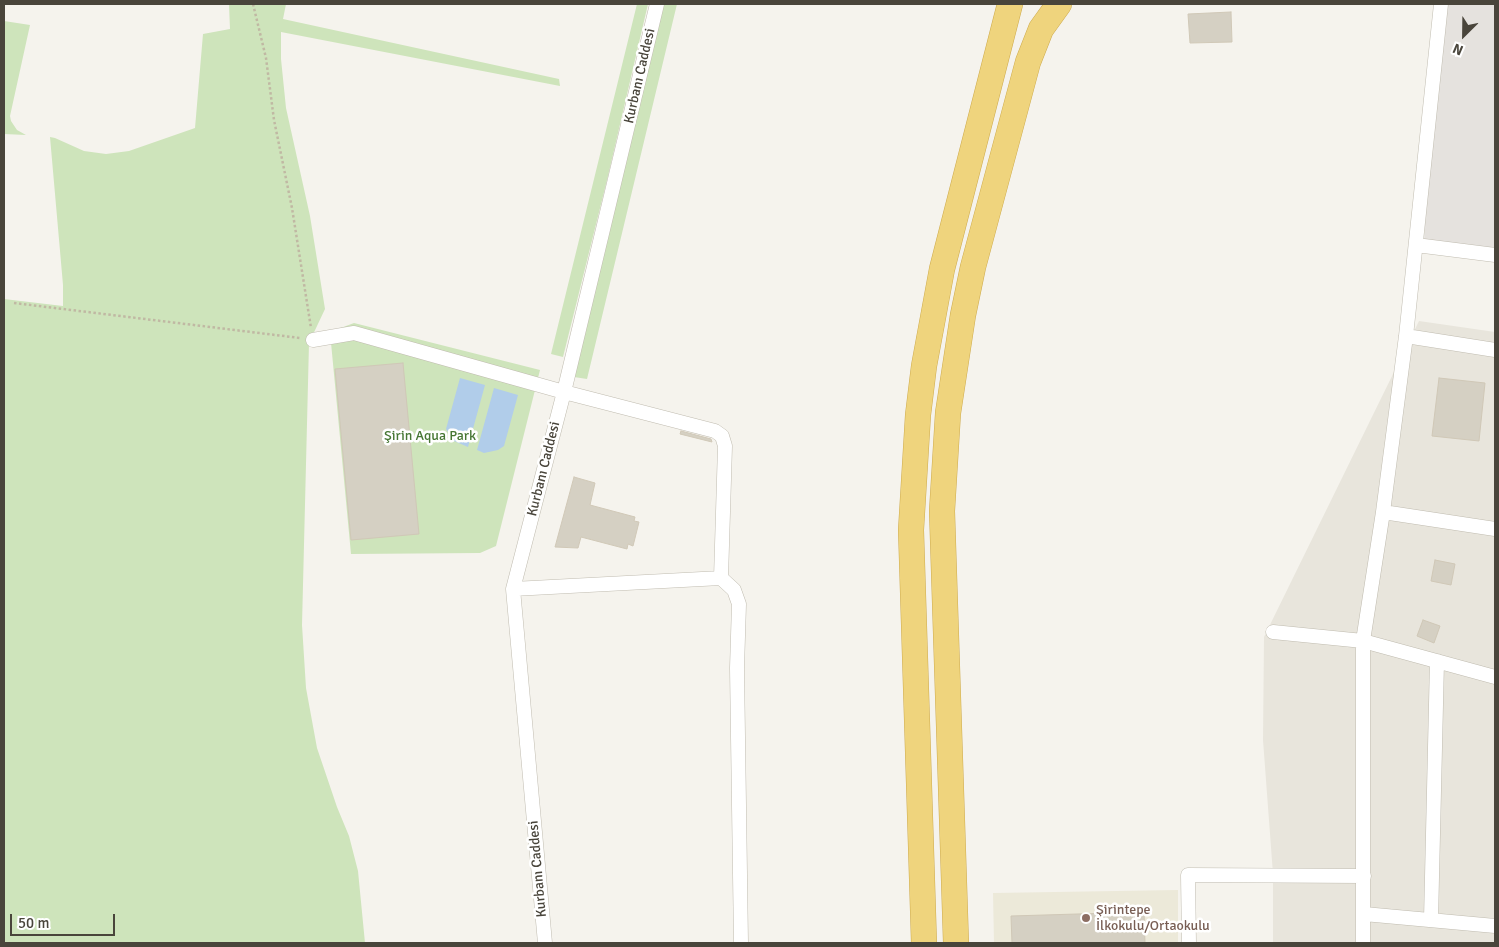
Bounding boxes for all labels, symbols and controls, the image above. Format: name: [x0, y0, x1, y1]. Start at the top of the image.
north arrow: [1439, 10, 1489, 60]
street label: Kurbanı Caddesi: [621, 27, 659, 125]
text: N: [1450, 40, 1466, 59]
street label: Kurbanı Caddesi: [524, 420, 564, 518]
park label: Şirin Aqua Park: [384, 428, 476, 444]
street label: Kurbanı Caddesi: [525, 820, 551, 918]
place label: Şirintepe İlkokulu/Ortaokulu: [1096, 902, 1210, 934]
scale bar: [12, 904, 118, 936]
marker: Şirintepe İlkokulu/Ortaokulu: [1080, 912, 1092, 924]
text: 50 m: [18, 914, 49, 932]

